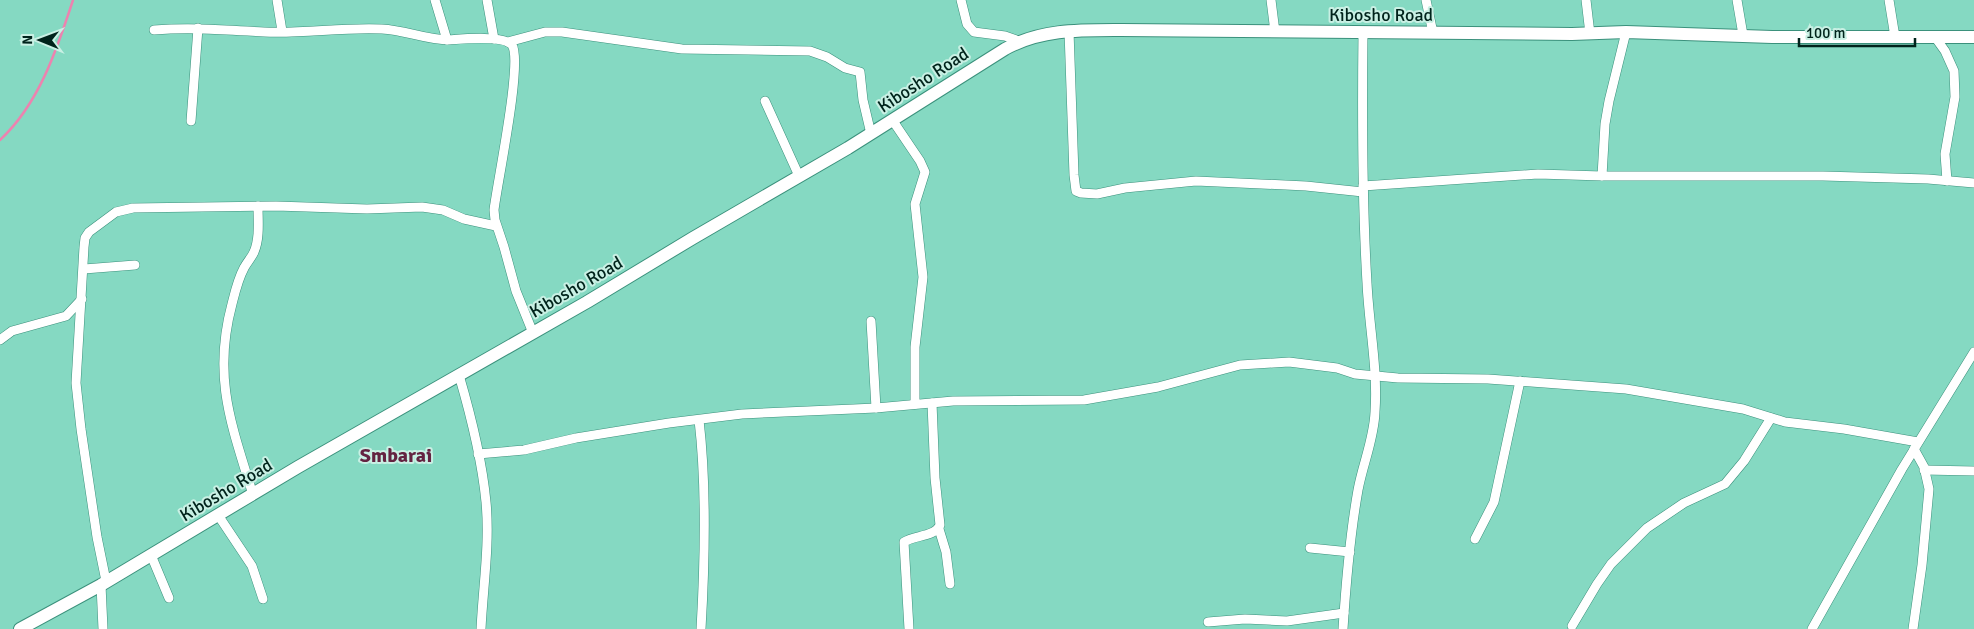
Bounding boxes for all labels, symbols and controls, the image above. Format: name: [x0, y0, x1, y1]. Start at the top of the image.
street label: Kibosho Road: [1329, 4, 1433, 26]
north arrow: [15, 15, 65, 65]
scale bar: [1799, 15, 1915, 47]
text: 100 m: [1806, 24, 1846, 42]
text: N: [19, 35, 36, 45]
street label: Kibosho Road: [873, 42, 973, 118]
street label: Kibosho Road: [525, 251, 627, 323]
district label: Smbarai: [360, 443, 432, 468]
street label: Kibosho Road: [176, 454, 276, 526]

